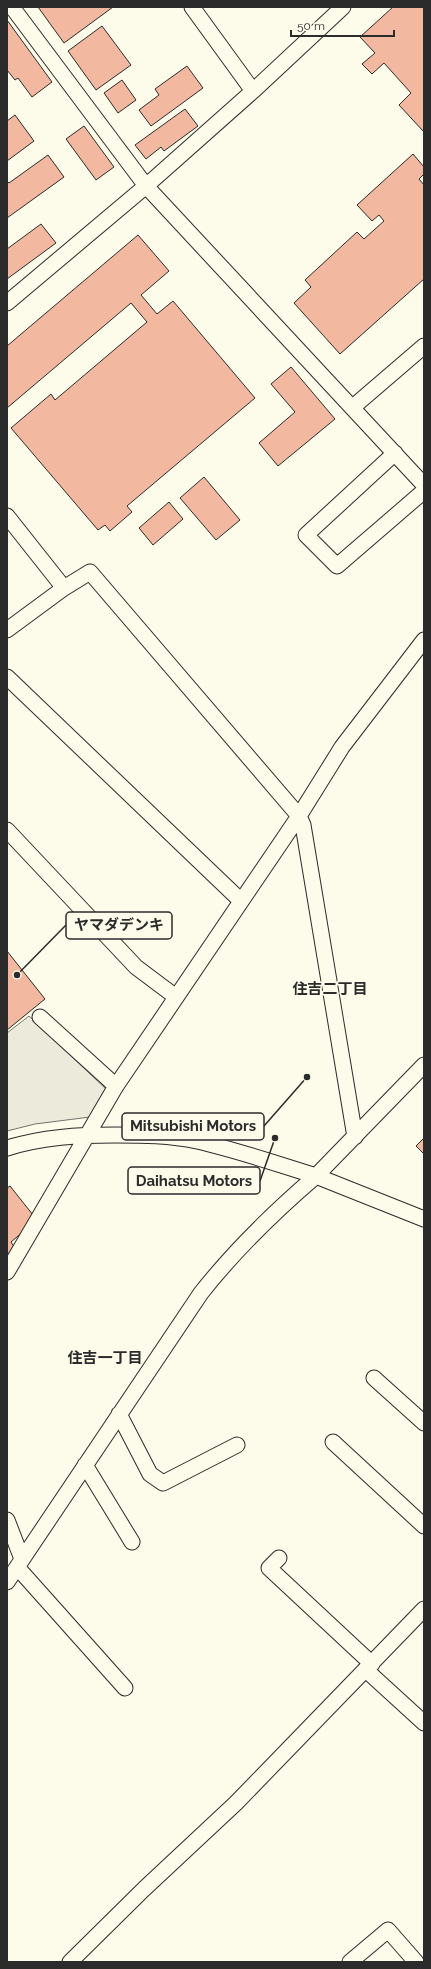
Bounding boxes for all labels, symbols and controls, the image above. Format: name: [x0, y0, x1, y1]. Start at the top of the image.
scale bar: [291, 12, 394, 38]
text: 50 m: [297, 19, 325, 33]
callout: ヤマダデンキ: [66, 912, 172, 939]
text: ヤマダデンキ: [74, 916, 164, 934]
district label: 住吉二丁目: [292, 980, 368, 998]
callout: Mitsubishi Motors: [122, 1113, 264, 1140]
text: Mitsubishi Motors: [130, 1117, 256, 1135]
callout: Daihatsu Motors: [128, 1167, 260, 1194]
text: Daihatsu Motors: [136, 1172, 252, 1190]
district label: 住吉一丁目: [67, 1349, 143, 1367]

